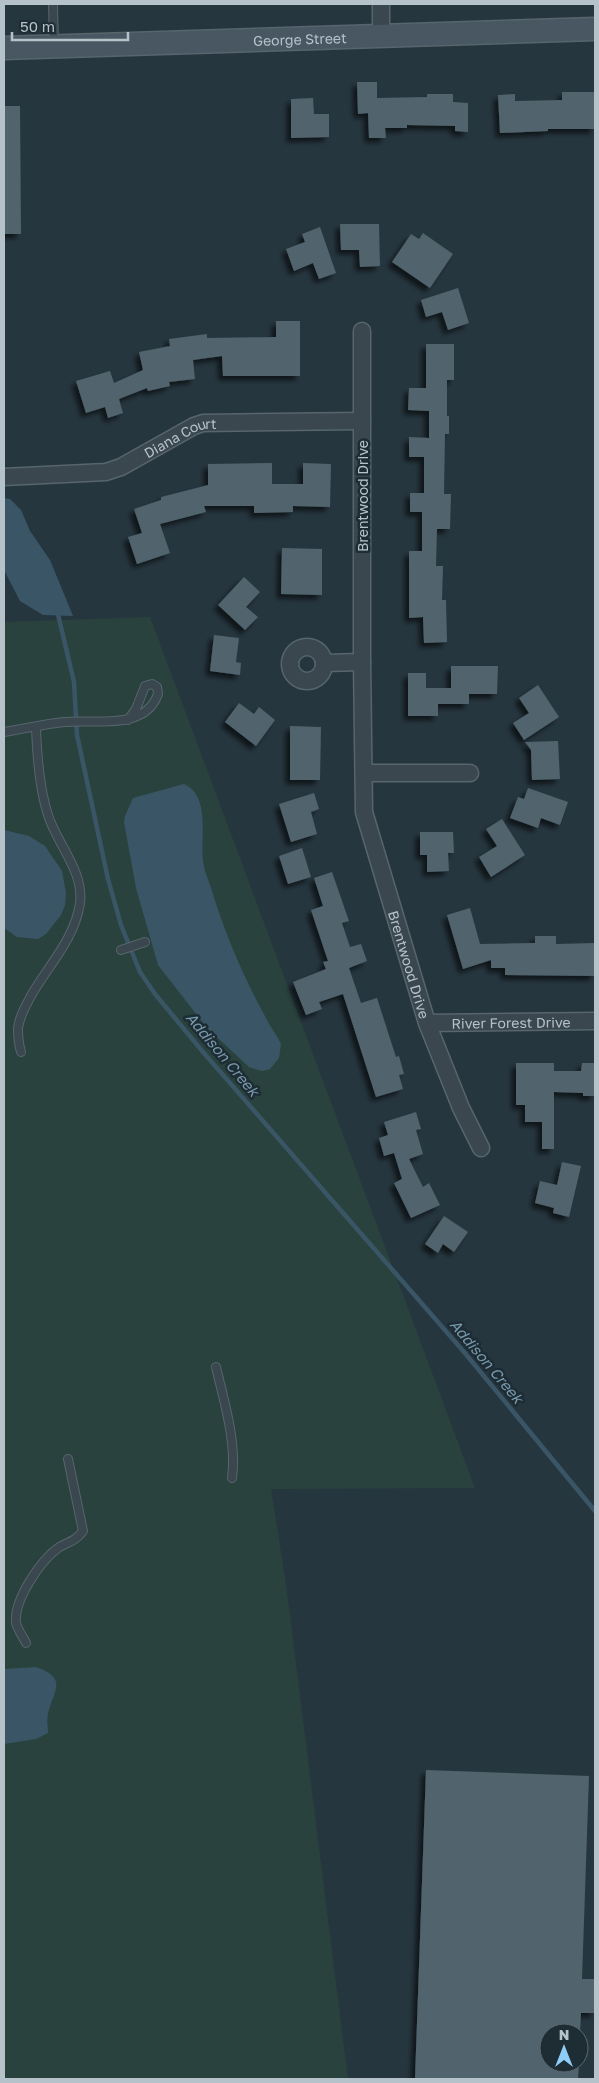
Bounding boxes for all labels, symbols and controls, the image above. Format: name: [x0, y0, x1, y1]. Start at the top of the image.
scale bar: [12, 10, 129, 42]
text: 50 m: [20, 17, 55, 35]
street label: George Street: [253, 28, 347, 48]
street label: Diana Court: [141, 414, 217, 461]
street label: Brentwood Drive: [354, 440, 371, 552]
street label: Brentwood Drive: [385, 908, 434, 1020]
water label: Addison Creek: [183, 1008, 264, 1101]
street label: River Forest Drive: [451, 1013, 571, 1031]
water label: Addison Creek: [447, 1315, 528, 1408]
north arrow: [539, 2023, 589, 2073]
text: N: [559, 2026, 569, 2043]

